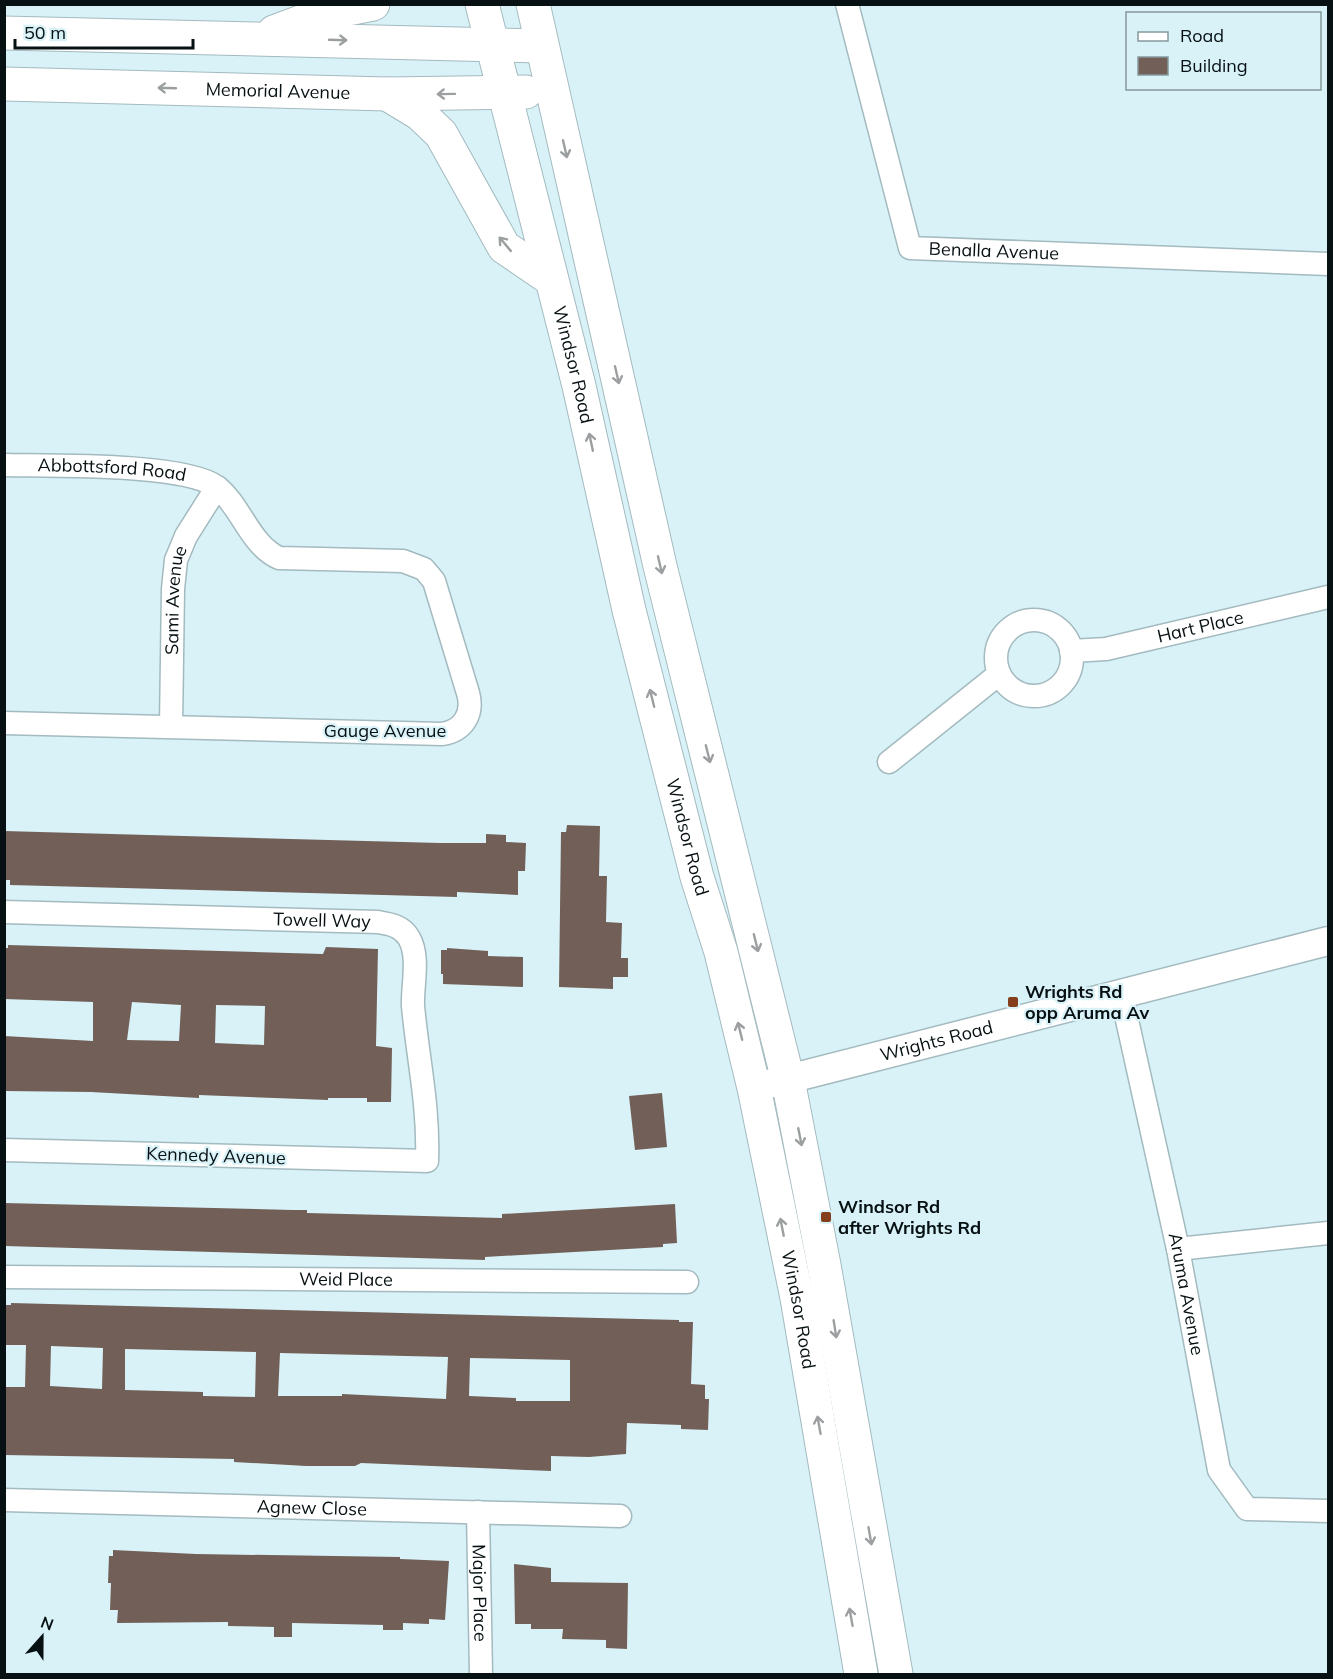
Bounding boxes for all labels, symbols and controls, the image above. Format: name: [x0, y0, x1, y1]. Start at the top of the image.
scale bar: [15, 12, 194, 50]
legend: [1126, 12, 1321, 90]
text: 50 m: [24, 21, 66, 44]
text: Road: [1180, 24, 1224, 47]
one-way arrow: [327, 35, 347, 46]
text: Building: [1180, 54, 1248, 77]
street label: Memorial Avenue: [205, 77, 351, 104]
one-way arrow: [157, 83, 177, 94]
one-way arrow: [436, 88, 456, 100]
one-way arrow: [560, 139, 572, 158]
one-way arrow: [498, 236, 511, 252]
street label: Benalla Avenue: [928, 237, 1059, 265]
street label: Windsor Road: [548, 303, 599, 426]
one-way arrow: [612, 365, 623, 384]
one-way arrow: [585, 433, 596, 453]
street label: Abbottsford Road: [37, 453, 188, 486]
street label: Sami Avenue: [160, 542, 192, 655]
one-way arrow: [655, 555, 666, 574]
street label: Hart Place: [1155, 605, 1246, 648]
one-way arrow: [645, 689, 657, 708]
street label: Gauge Avenue: [324, 719, 446, 742]
one-way arrow: [702, 744, 714, 763]
street label: Windsor Road: [661, 776, 714, 898]
street label: Towell Way: [273, 907, 371, 933]
one-way arrow: [750, 933, 762, 952]
place label: Wrights Rd opp Aruma Av: [1025, 980, 1149, 1024]
marker: Wrights Rd opp Aruma Av: [1006, 995, 1020, 1009]
street label: Wrights Road: [878, 1015, 995, 1066]
one-way arrow: [734, 1022, 746, 1041]
one-way arrow: [795, 1127, 806, 1146]
street label: Kennedy Avenue: [146, 1142, 286, 1169]
place label: Windsor Rd after Wrights Rd: [838, 1195, 981, 1239]
marker: Windsor Rd after Wrights Rd: [819, 1210, 833, 1224]
one-way arrow: [776, 1217, 788, 1236]
street label: Aruma Avenue: [1164, 1230, 1209, 1357]
street label: Windsor Road: [777, 1248, 821, 1371]
street label: Weid Place: [299, 1267, 393, 1291]
one-way arrow: [830, 1318, 841, 1338]
one-way arrow: [813, 1415, 824, 1435]
street label: Agnew Close: [257, 1495, 367, 1520]
one-way arrow: [865, 1525, 876, 1545]
street label: Major Place: [468, 1544, 492, 1642]
north arrow: [12, 1607, 72, 1667]
one-way arrow: [845, 1607, 856, 1627]
text: N: [38, 1611, 57, 1634]

